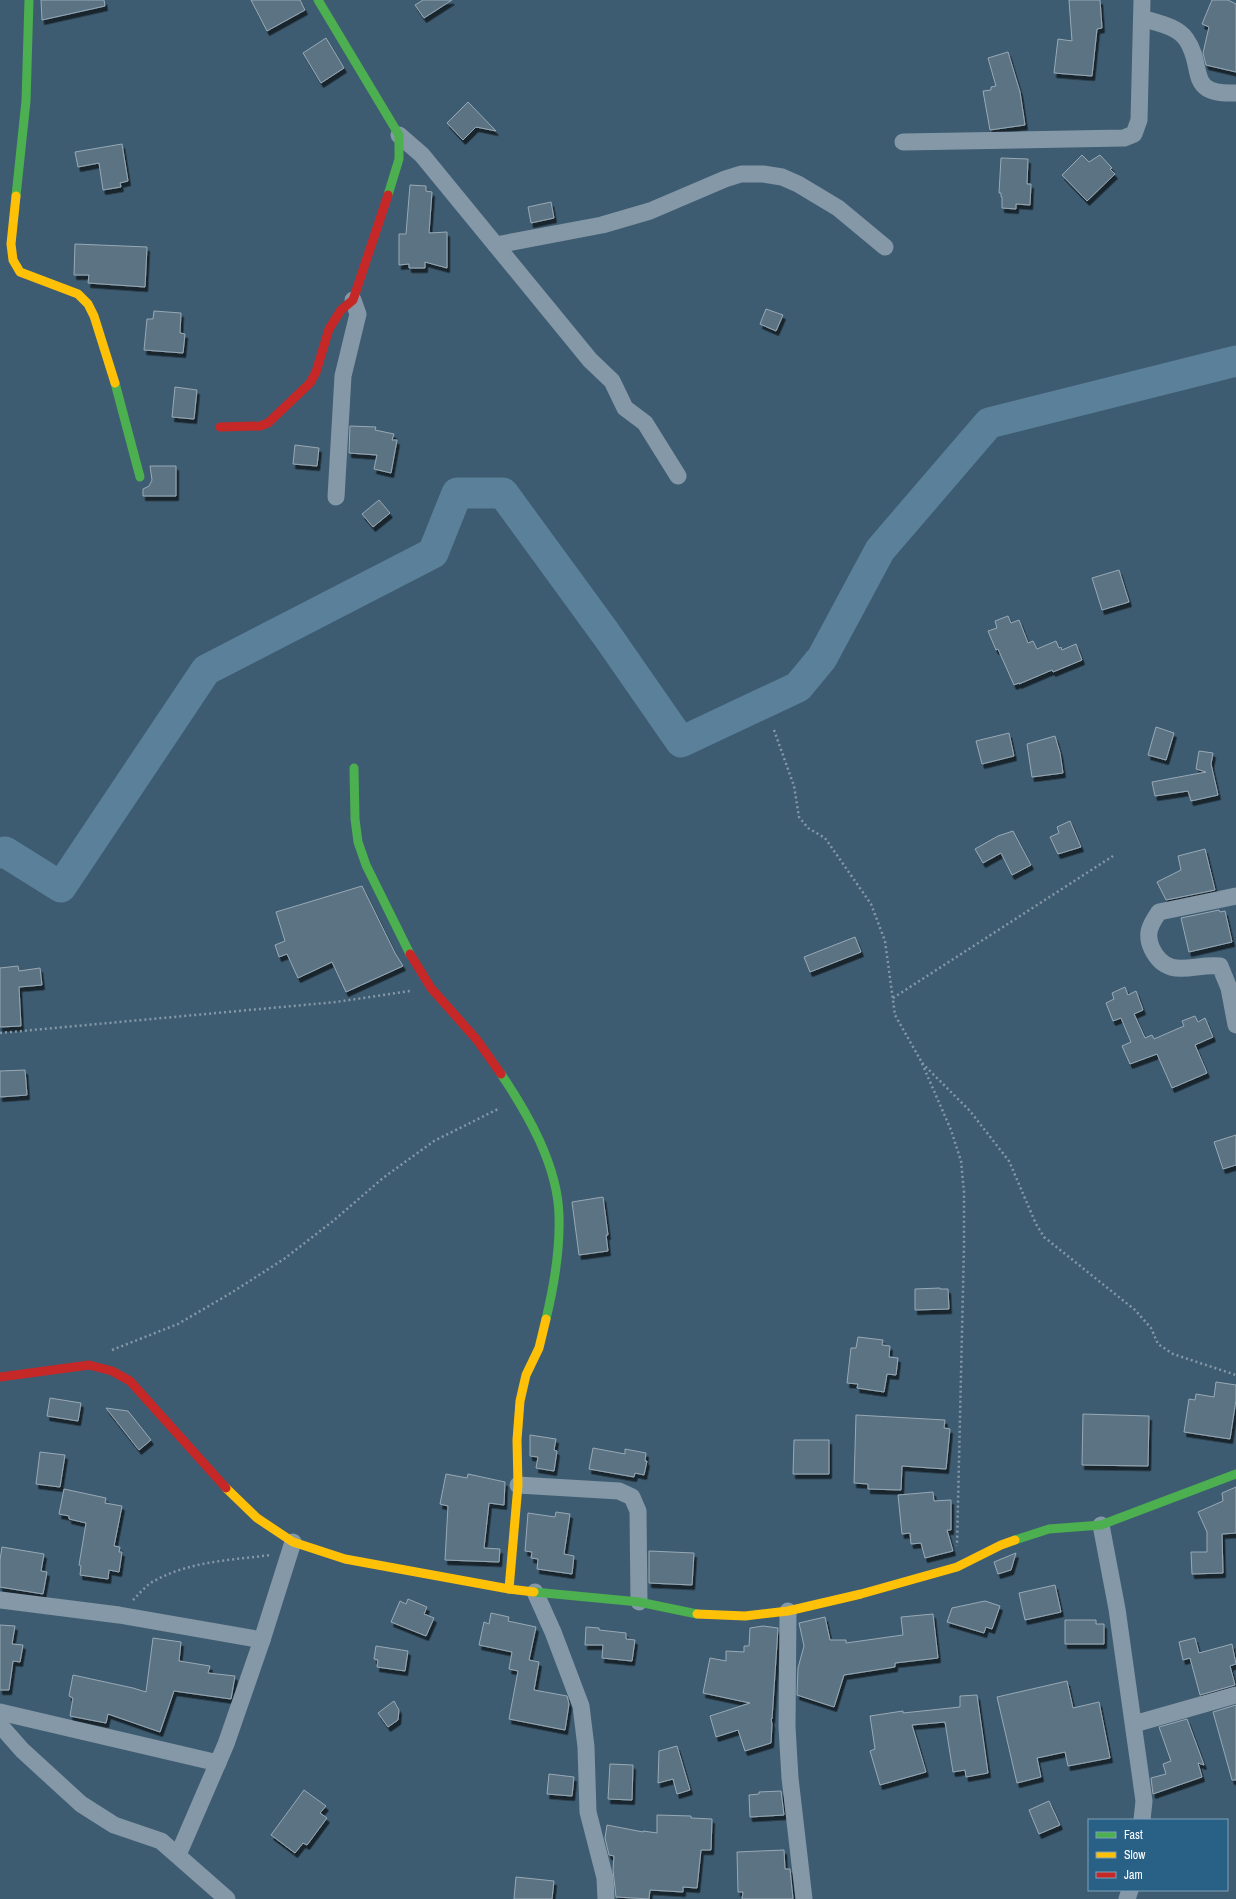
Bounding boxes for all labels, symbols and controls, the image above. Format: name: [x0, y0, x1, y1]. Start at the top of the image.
legend: [1088, 1819, 1228, 1891]
text: Fast: [1124, 1827, 1143, 1843]
text: Slow: [1124, 1847, 1146, 1863]
text: Jam: [1124, 1867, 1143, 1883]

